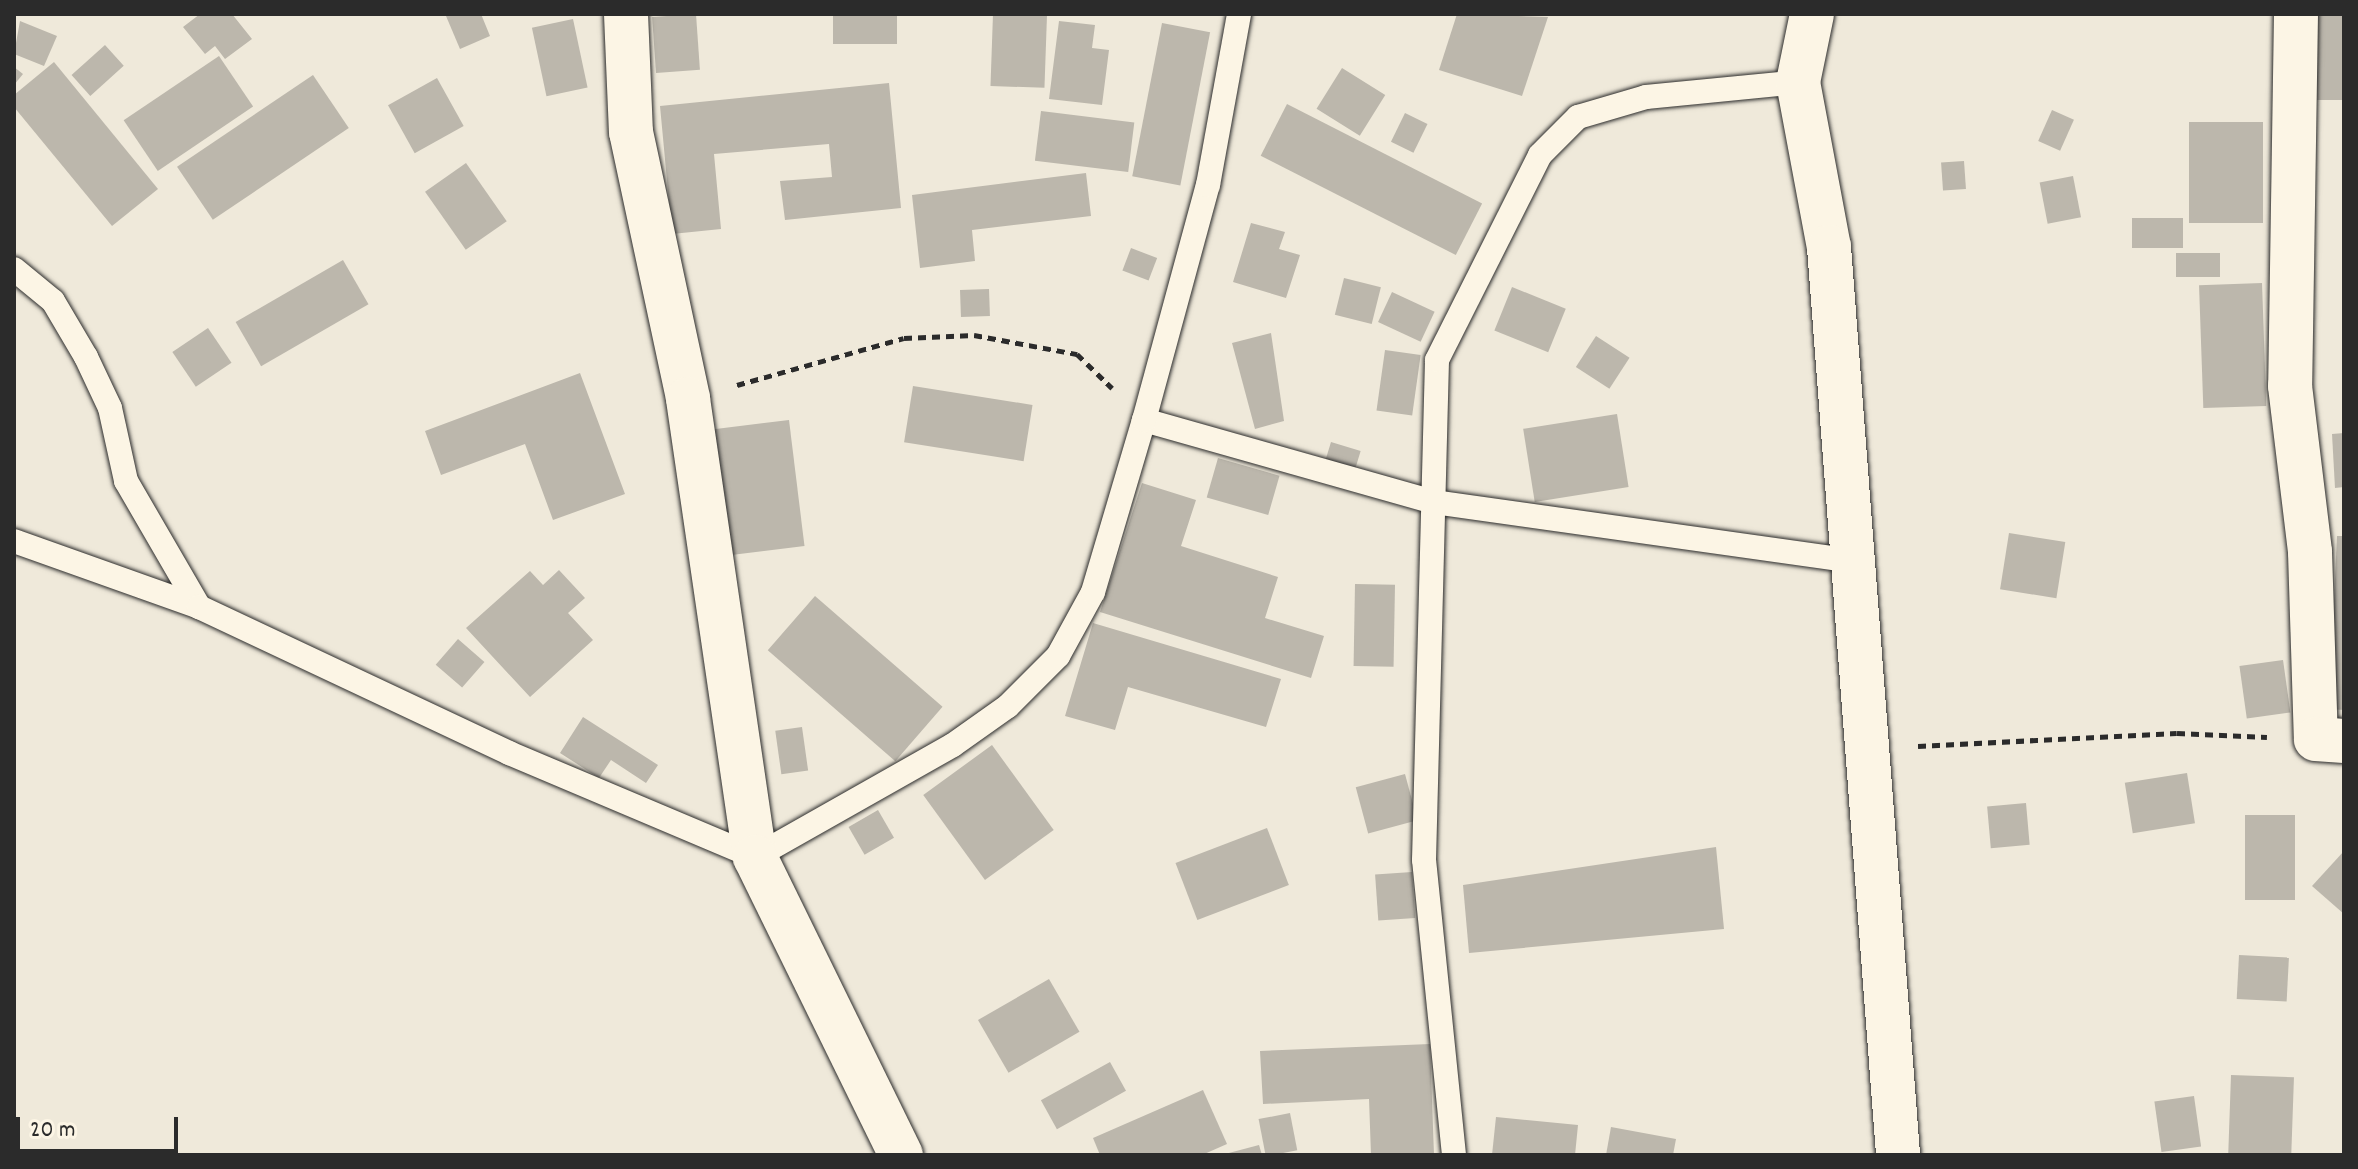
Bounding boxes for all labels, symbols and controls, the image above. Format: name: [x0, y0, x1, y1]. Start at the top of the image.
scale bar: [20, 1101, 182, 1151]
text: 20 m: [30, 1114, 76, 1148]

